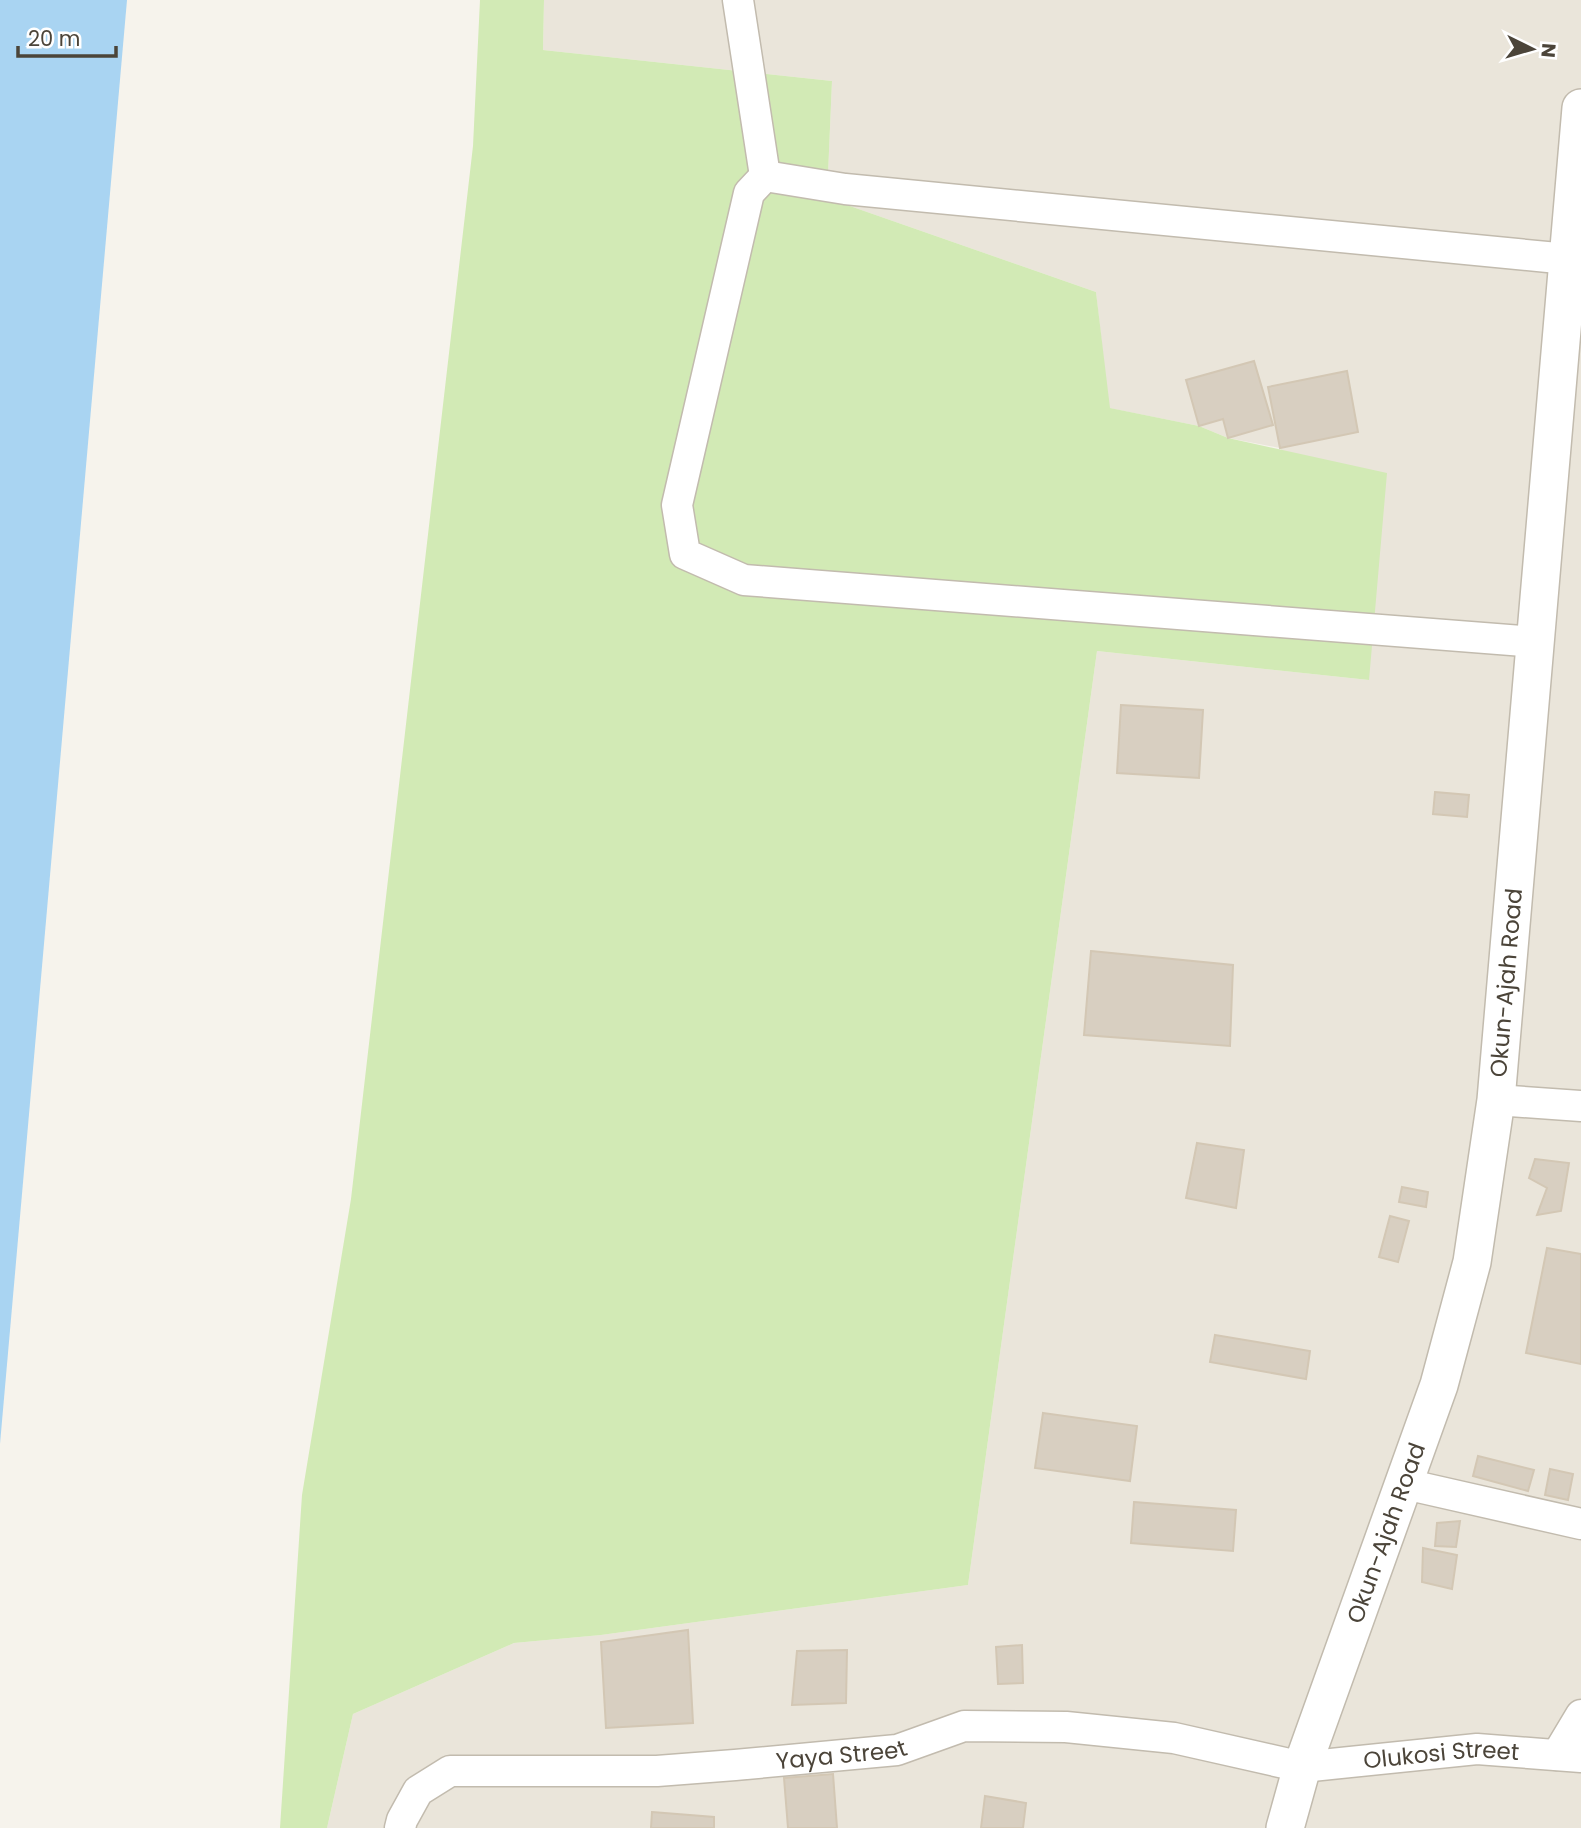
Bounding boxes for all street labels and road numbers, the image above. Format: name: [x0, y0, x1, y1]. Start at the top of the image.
street label: Okun-Ajah Road: [1482, 887, 1530, 1079]
street label: Okun-Ajah Road: [1339, 1438, 1433, 1628]
street label: Yaya Street: [774, 1732, 911, 1777]
street label: Olukosi Street: [1362, 1733, 1520, 1777]

